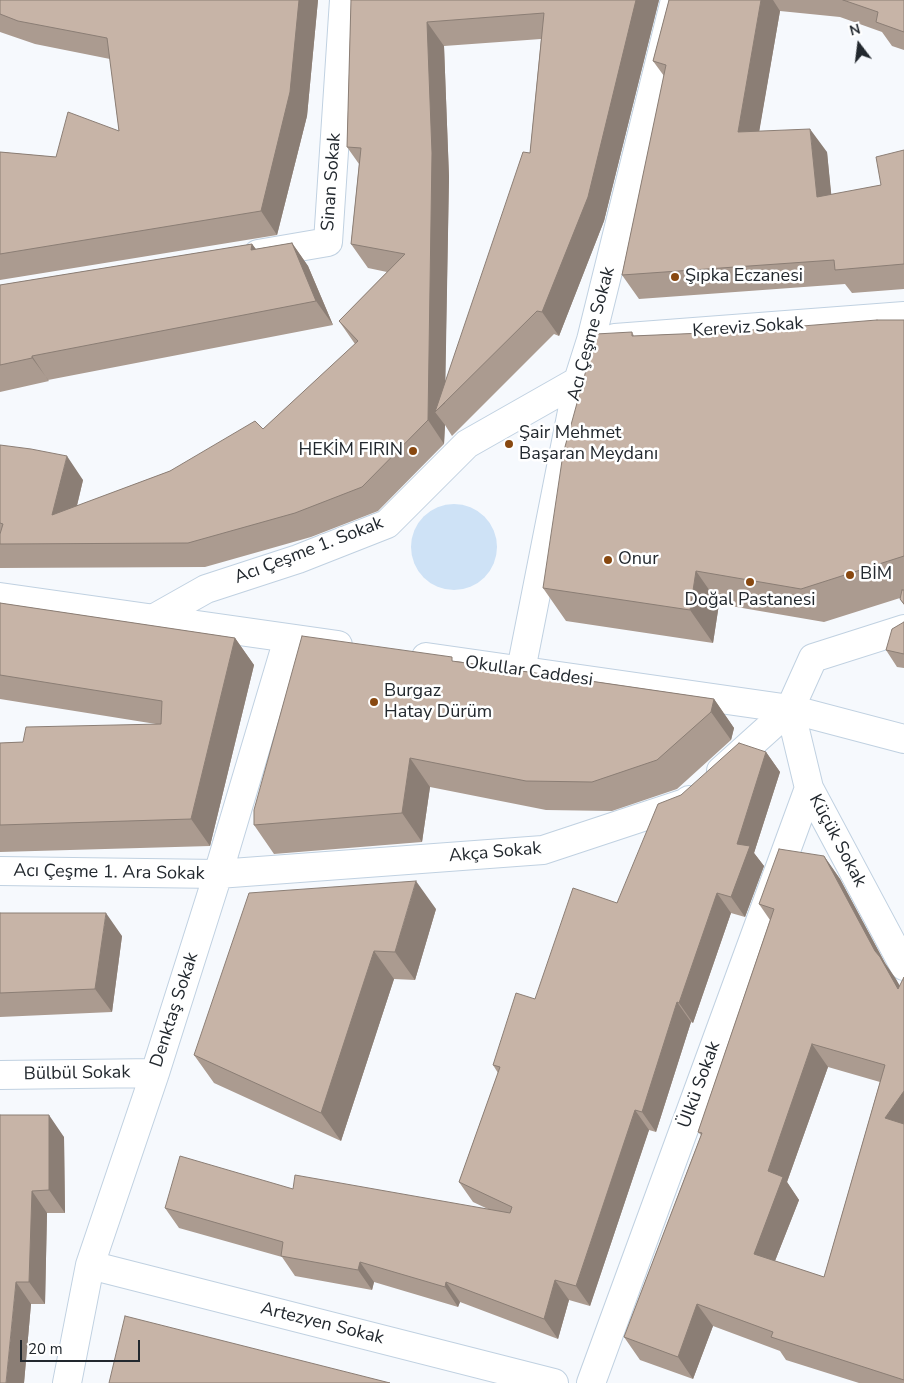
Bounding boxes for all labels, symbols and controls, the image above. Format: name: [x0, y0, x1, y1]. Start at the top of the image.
text: N: [847, 19, 863, 41]
north arrow: [834, 20, 884, 70]
street label: Sinan Sokak: [318, 132, 346, 232]
street label: Acı Çeşme Sokak: [564, 265, 620, 403]
place label: Şıpka Eczanesi: [685, 266, 803, 288]
marker: Şıpka Eczanesi: [669, 271, 681, 283]
street label: Kereviz Sokak: [692, 313, 804, 343]
place label: Şair Mehmet Başaran Meydanı: [519, 423, 658, 466]
marker: Şair Mehmet Başaran Meydanı: [503, 438, 515, 450]
place label: HEKİM FIRIN: [298, 440, 403, 462]
marker: HEKİM FIRIN: [407, 445, 419, 457]
street label: Acı Çeşme 1. Sokak: [232, 513, 386, 589]
place label: Onur: [618, 549, 659, 571]
marker: Onur: [602, 554, 614, 566]
place label: BİM: [860, 564, 892, 586]
marker: BİM: [844, 569, 856, 581]
marker: Doğal Pastanesi: [744, 576, 756, 588]
place label: Doğal Pastanesi: [685, 590, 815, 612]
street label: Okullar Caddesi: [464, 652, 594, 692]
place label: Burgaz Hatay Dürüm: [384, 681, 492, 724]
marker: Burgaz Hatay Dürüm: [368, 696, 380, 708]
street label: Küçük Sokak: [804, 791, 870, 891]
street label: Akça Sokak: [448, 838, 542, 868]
street label: Acı Çeşme 1. Ara Sokak: [13, 861, 205, 885]
street label: Denktaş Sokak: [146, 950, 204, 1070]
street label: Ülkü Sokak: [674, 1039, 726, 1131]
street label: Bülbül Sokak: [23, 1062, 131, 1086]
street label: Artezyen Sokak: [258, 1298, 386, 1350]
scale bar: [22, 1330, 142, 1362]
text: 20 m: [28, 1339, 63, 1359]

